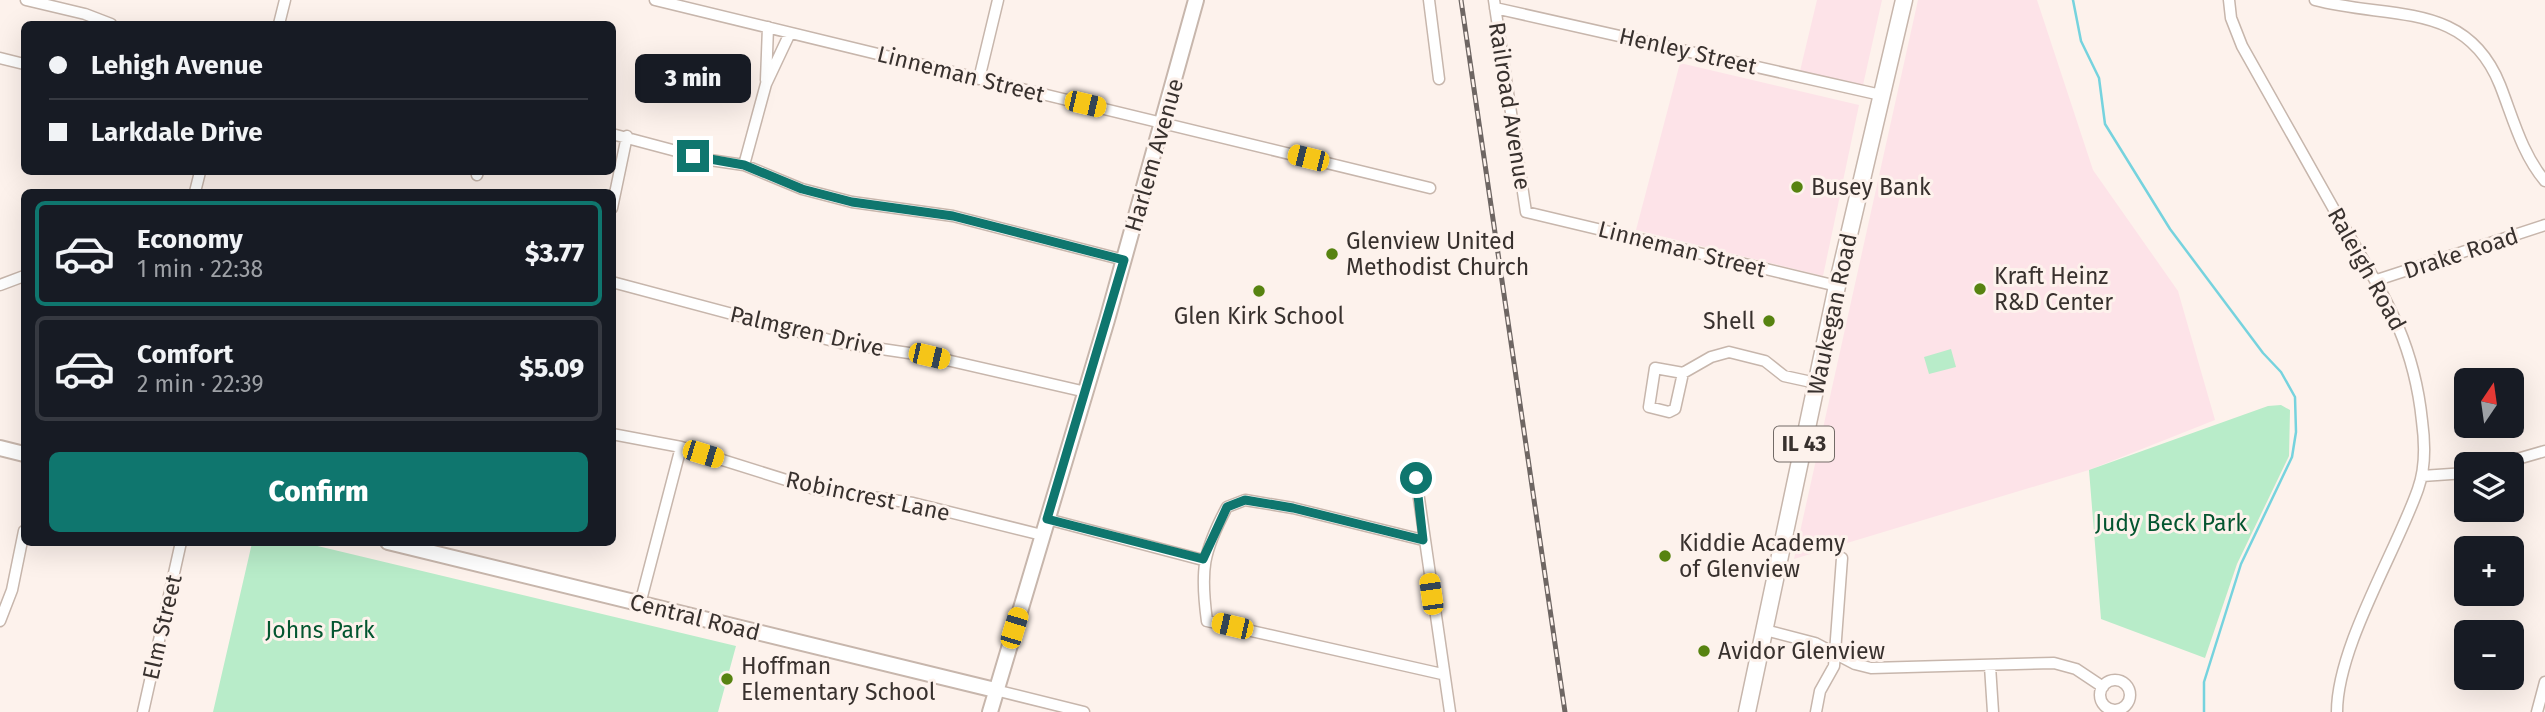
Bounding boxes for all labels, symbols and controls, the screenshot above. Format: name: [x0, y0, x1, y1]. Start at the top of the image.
street label: Railroad Avenue: [1483, 20, 1537, 192]
street label: Henley Street: [1616, 22, 1760, 81]
street label: Linneman Street: [874, 40, 1048, 109]
text: Lehigh Avenue: [91, 50, 263, 81]
callout: 3 min: [635, 54, 751, 104]
text: 3 min: [665, 64, 721, 92]
street label: Harlem Avenue: [1119, 75, 1189, 235]
car: [1063, 89, 1108, 119]
text: Larkdale Drive: [91, 117, 263, 148]
route end: [677, 140, 709, 172]
car: [1286, 143, 1331, 173]
place label: Busey Bank: [1811, 173, 1931, 201]
marker: Busey Bank: [1789, 179, 1805, 195]
street label: Raleigh Road: [2322, 203, 2412, 335]
street label: Linneman Street: [1595, 215, 1769, 284]
street label: Drake Road: [2400, 221, 2522, 285]
icon: car: [53, 222, 116, 285]
text: Economy: [137, 224, 243, 255]
place label: Glenview United Methodist Church: [1346, 227, 1529, 281]
street label: Waukegan Road: [1801, 230, 1863, 398]
text: $3.77: [525, 238, 584, 269]
marker: Glenview United Methodist Church: [1324, 246, 1340, 262]
text: 1 min · 22:38: [137, 255, 263, 283]
place label: Kraft Heinz R&D Center: [1994, 262, 2113, 316]
marker: Kraft Heinz R&D Center: [1972, 281, 1988, 297]
marker: Glen Kirk School: [1251, 283, 1267, 299]
street label: Palmgren Drive: [727, 300, 887, 362]
place label: Glen Kirk School: [1174, 302, 1345, 330]
place label: Shell: [1703, 307, 1755, 335]
marker: Shell: [1761, 313, 1777, 329]
icon: car: [53, 337, 116, 400]
text: Comfort: [137, 339, 233, 370]
car: [907, 341, 952, 371]
text: $5.09: [519, 353, 584, 384]
north arrow: [2454, 368, 2524, 438]
map controls: [2454, 368, 2524, 690]
text: 2 min · 22:39: [137, 370, 264, 398]
road number: IL 43: [1774, 426, 1834, 462]
car: [680, 438, 727, 470]
button: Confirm: [49, 452, 588, 532]
button: layers: [2454, 452, 2524, 522]
route start: [1400, 462, 1432, 494]
street label: Robincrest Lane: [783, 465, 953, 527]
park label: Judy Beck Park: [2095, 509, 2247, 537]
place label: Kiddie Academy of Glenview: [1679, 529, 1846, 583]
button: +: [2454, 536, 2524, 606]
marker: Kiddie Academy of Glenview: [1657, 548, 1673, 564]
street label: Elm Street: [136, 571, 188, 682]
car: [1418, 572, 1445, 616]
street label: Central Road: [627, 587, 763, 647]
car: [998, 605, 1031, 651]
car: [1210, 611, 1255, 641]
park label: Johns Park: [265, 616, 375, 644]
button: −: [2454, 620, 2524, 690]
place label: Avidor Glenview: [1718, 637, 1885, 665]
marker: Avidor Glenview: [1696, 643, 1712, 659]
place label: Hoffman Elementary School: [741, 652, 936, 706]
marker: Hoffman Elementary School: [719, 671, 735, 687]

